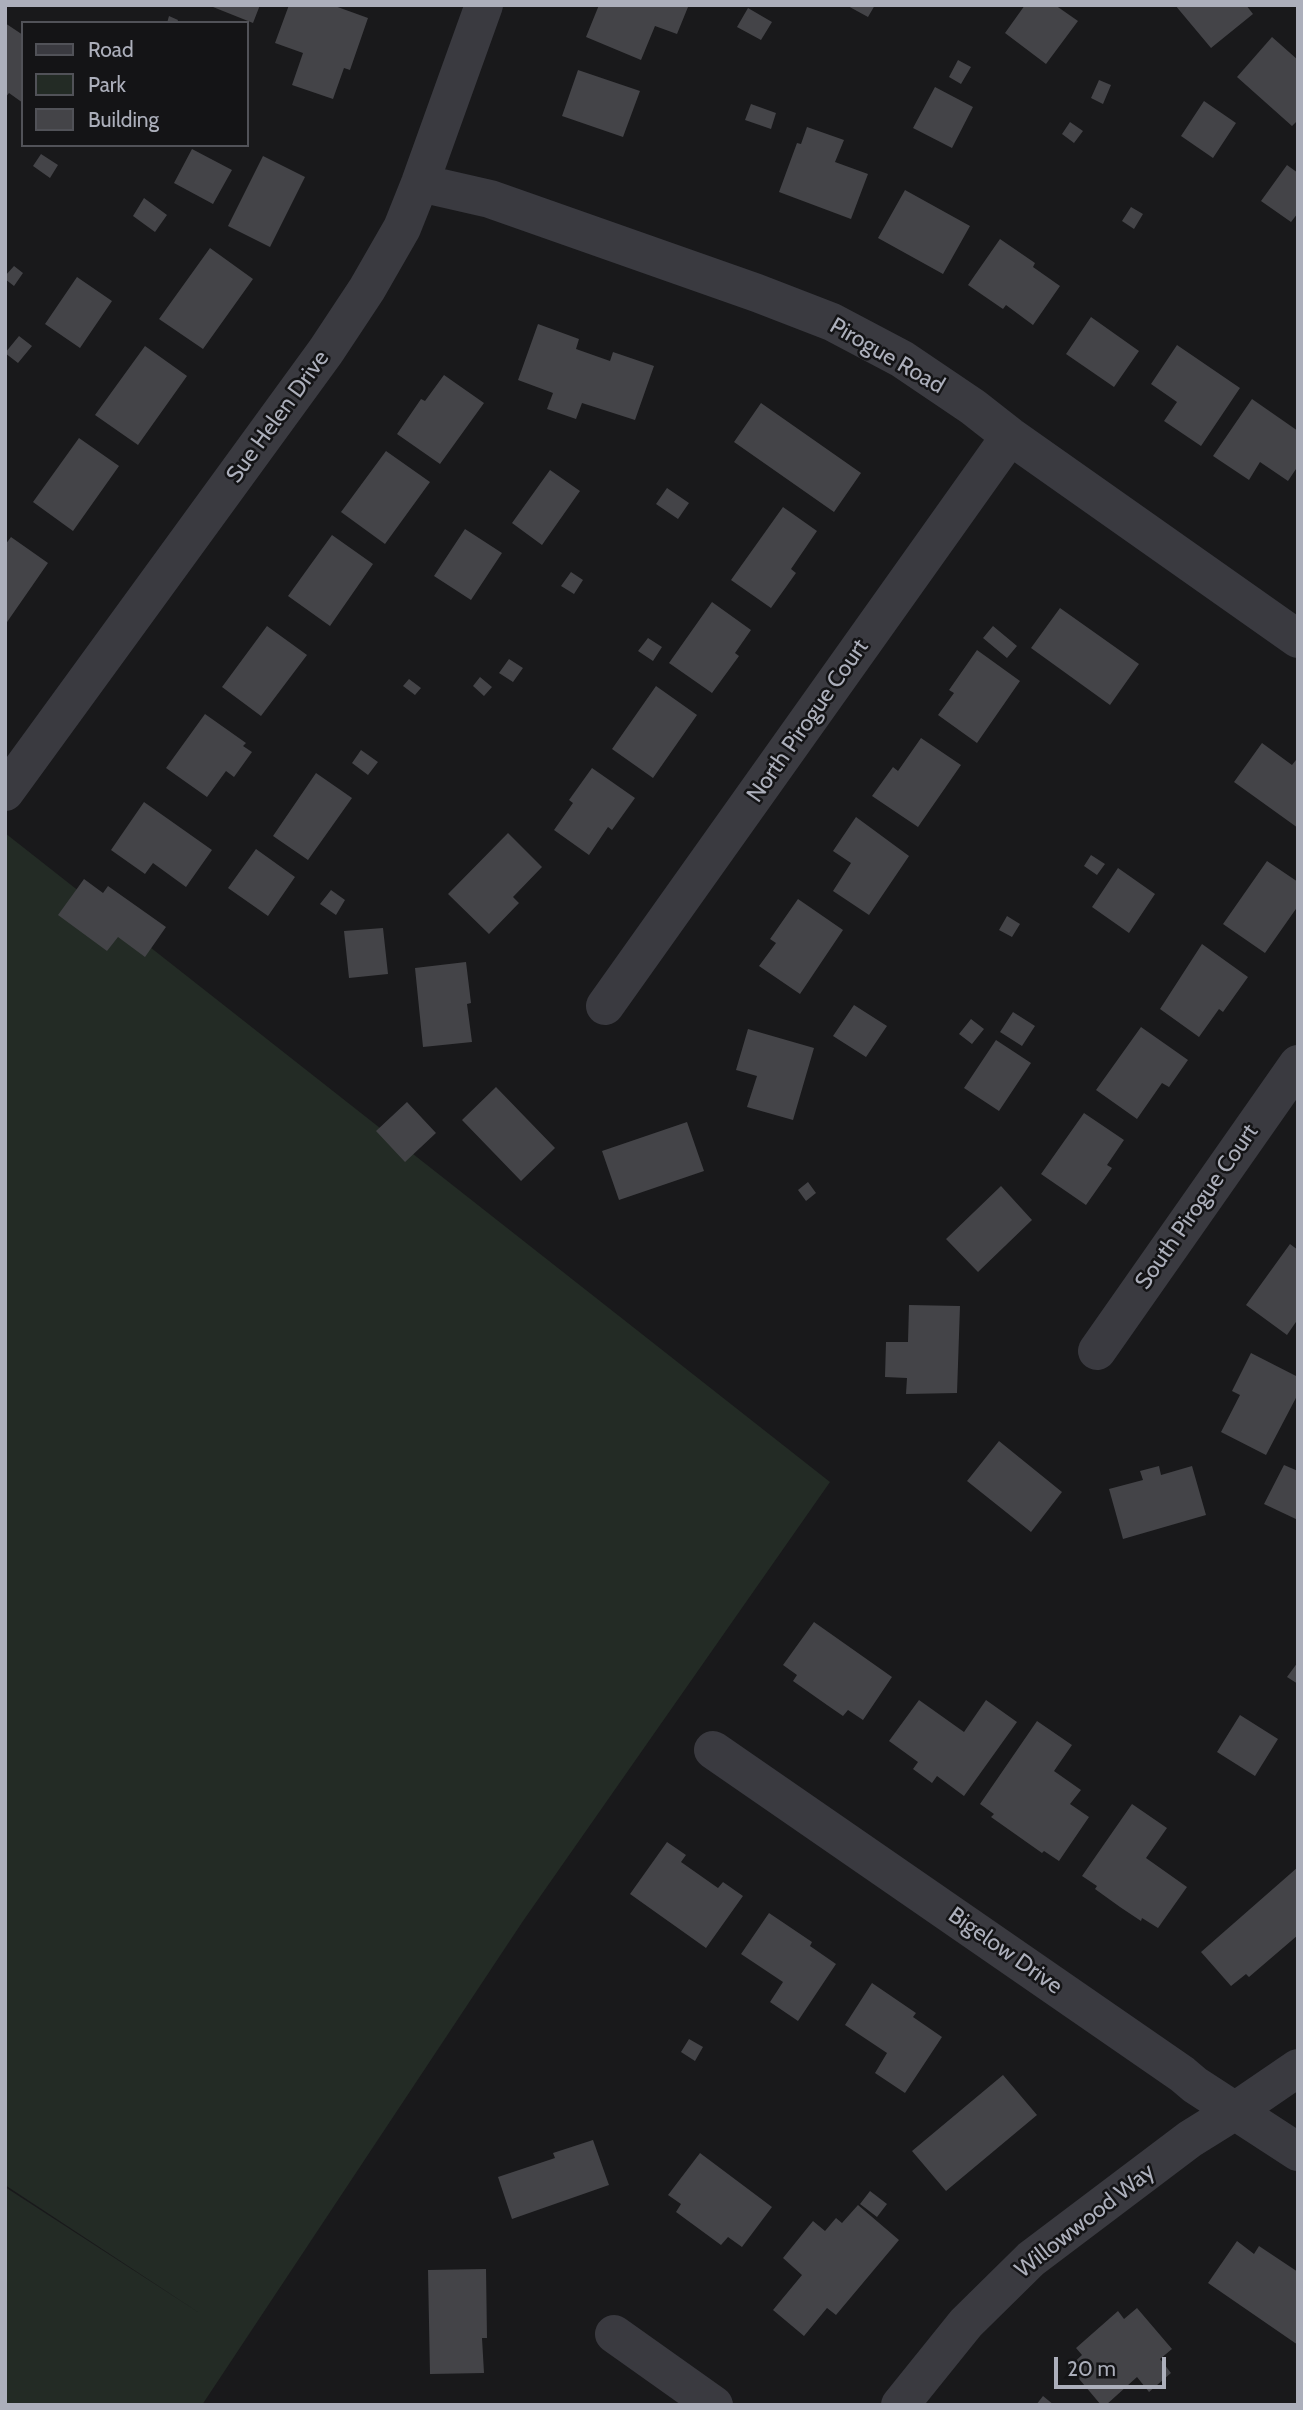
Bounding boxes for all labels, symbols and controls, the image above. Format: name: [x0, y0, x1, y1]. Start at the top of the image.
legend: [21, 21, 248, 147]
text: Road: [88, 37, 134, 62]
text: Park: [88, 72, 126, 97]
text: Building: [88, 107, 159, 132]
street label: Pirogue Road: [825, 312, 949, 400]
street label: Sue Helen Drive: [221, 346, 335, 488]
street label: North Pirogue Court: [741, 634, 875, 808]
street label: South Pirogue Court: [1130, 1119, 1264, 1295]
street label: Bigelow Drive: [943, 1902, 1067, 2000]
street label: Willowwood Way: [1010, 2158, 1160, 2284]
scale bar: [1058, 2344, 1170, 2388]
text: 20 m: [1067, 2356, 1116, 2381]

